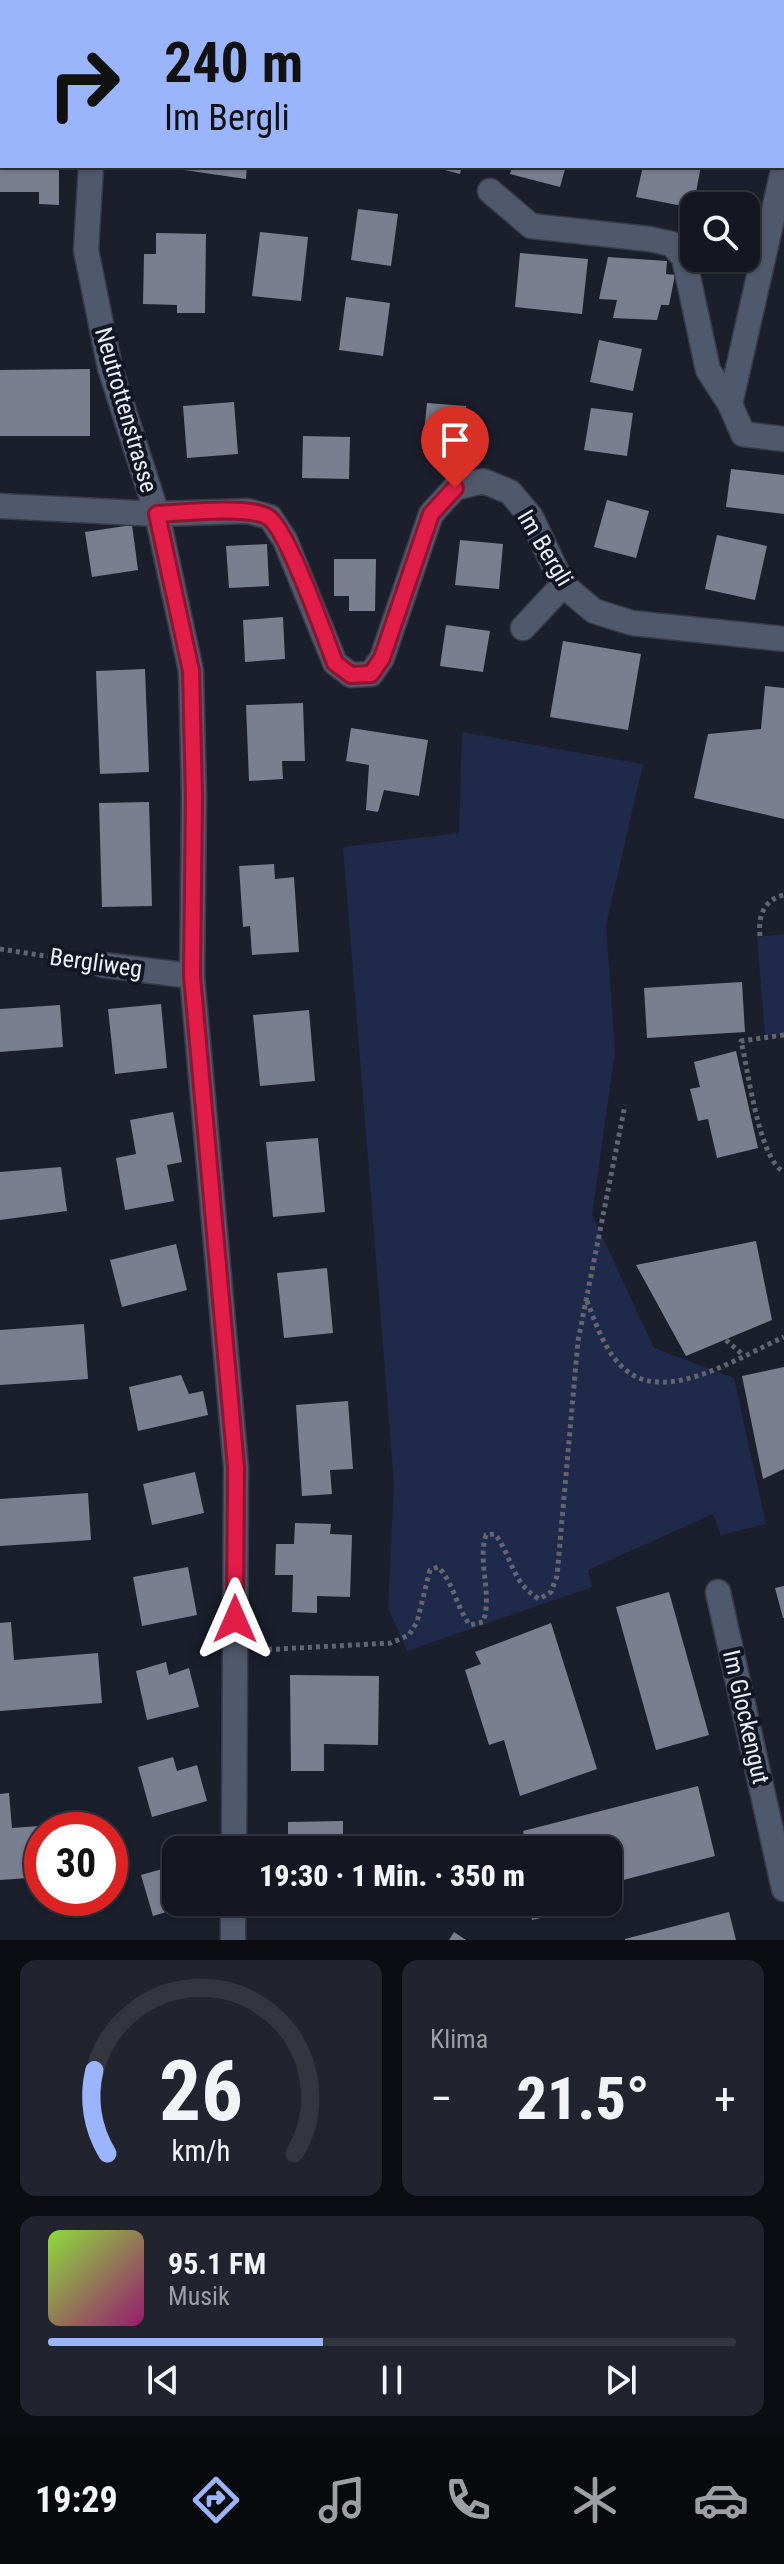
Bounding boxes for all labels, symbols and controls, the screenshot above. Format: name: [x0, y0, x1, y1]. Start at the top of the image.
text: 240 m: [164, 30, 303, 96]
icon: right: [32, 32, 136, 136]
text: Im Bergli: [164, 97, 290, 139]
map controls: [680, 192, 760, 272]
button: search: [680, 192, 760, 272]
street label: Neutrottenstrasse: [89, 324, 163, 496]
pin: [421, 406, 489, 488]
icon: arrive: [433, 418, 477, 462]
street label: Im Bergli: [511, 505, 579, 591]
street label: Bergliweg: [48, 943, 144, 983]
position arrow: [193, 1577, 277, 1661]
street label: Im Glockengut: [717, 1647, 775, 1787]
speed limit sign: 30: [24, 1812, 128, 1916]
text: 19:30 · 1 Min. · 350 m: [259, 1858, 525, 1893]
text: Klima: [430, 2024, 488, 2054]
text: 26: [159, 2043, 243, 2140]
text: 21.5°: [517, 2063, 650, 2134]
text: −: [430, 2073, 452, 2125]
text: +: [714, 2073, 736, 2125]
text: km/h: [172, 2134, 230, 2168]
text: 95.1 FM: [168, 2246, 266, 2281]
text: Musik: [168, 2281, 230, 2311]
icon: previous: [141, 2358, 185, 2402]
icon: pause: [370, 2358, 414, 2402]
icon: next: [599, 2358, 643, 2402]
icon: directions: [188, 2472, 244, 2528]
icon: music: [314, 2472, 370, 2528]
icon: phone: [440, 2472, 496, 2528]
icon: climate: [567, 2472, 623, 2528]
icon: car: [693, 2472, 749, 2528]
text: 19:29: [35, 2479, 118, 2521]

